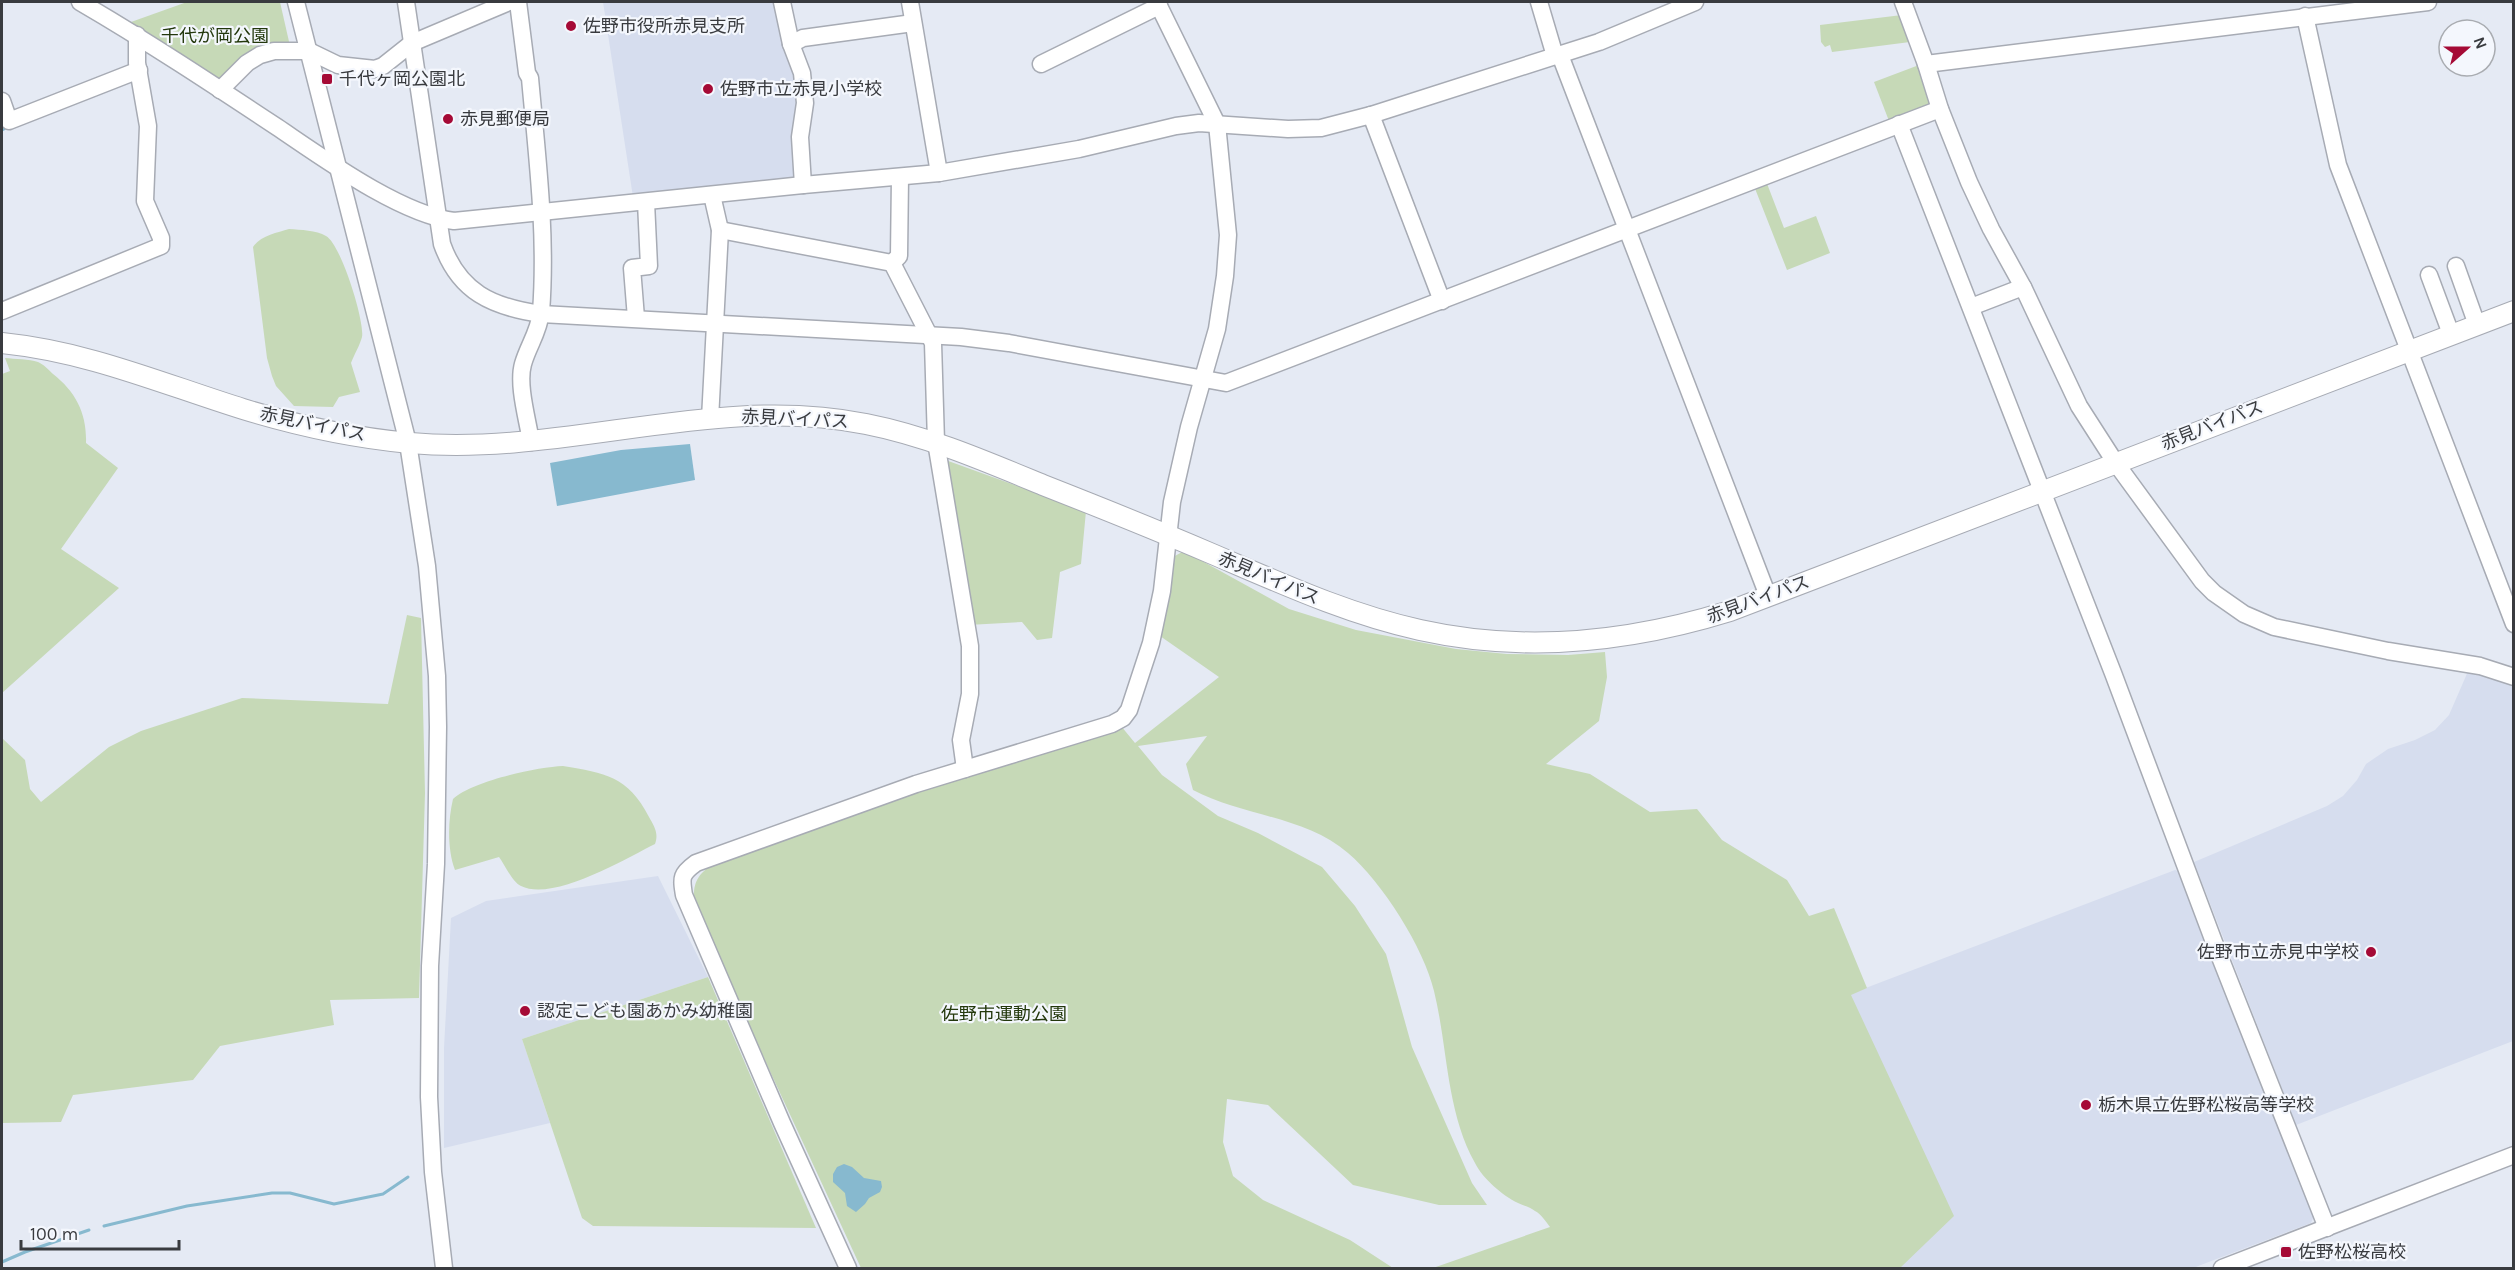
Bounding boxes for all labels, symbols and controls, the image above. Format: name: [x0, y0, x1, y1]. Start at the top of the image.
place label: 佐野市役所赤見支所: [583, 15, 745, 37]
north arrow: [2437, 18, 2497, 78]
marker: 佐野市役所赤見支所: [564, 19, 578, 33]
park label: 千代が岡公園: [161, 25, 269, 47]
text: N: [2470, 34, 2491, 52]
place label: 千代ヶ岡公園北: [339, 68, 465, 90]
marker: 千代ヶ岡公園北: [320, 72, 334, 86]
place label: 佐野市立赤見小学校: [720, 78, 882, 100]
marker: 佐野市立赤見小学校: [701, 82, 715, 96]
place label: 赤見郵便局: [460, 108, 550, 130]
marker: 赤見郵便局: [441, 112, 455, 126]
street label: 赤見バイパス: [2158, 395, 2266, 455]
street label: 赤見バイパス: [258, 402, 368, 446]
street label: 赤見バイパス: [741, 405, 849, 433]
street label: 赤見バイパス: [1215, 547, 1323, 609]
street label: 赤見バイパス: [1704, 570, 1812, 628]
place label: 佐野市立赤見中学校: [2197, 941, 2359, 963]
marker: 佐野市立赤見中学校: [2364, 945, 2378, 959]
place label: 認定こども園あかみ幼稚園: [537, 1000, 753, 1022]
park label: 佐野市運動公園: [941, 1003, 1067, 1025]
marker: 認定こども園あかみ幼稚園: [518, 1004, 532, 1018]
place label: 栃木県立佐野松桜高等学校: [2098, 1094, 2314, 1116]
marker: 栃木県立佐野松桜高等学校: [2079, 1098, 2093, 1112]
scale bar: [21, 1213, 178, 1251]
text: 100 m: [30, 1223, 78, 1245]
place label: 佐野松桜高校: [2298, 1241, 2406, 1263]
marker: 佐野松桜高校: [2279, 1245, 2293, 1259]

